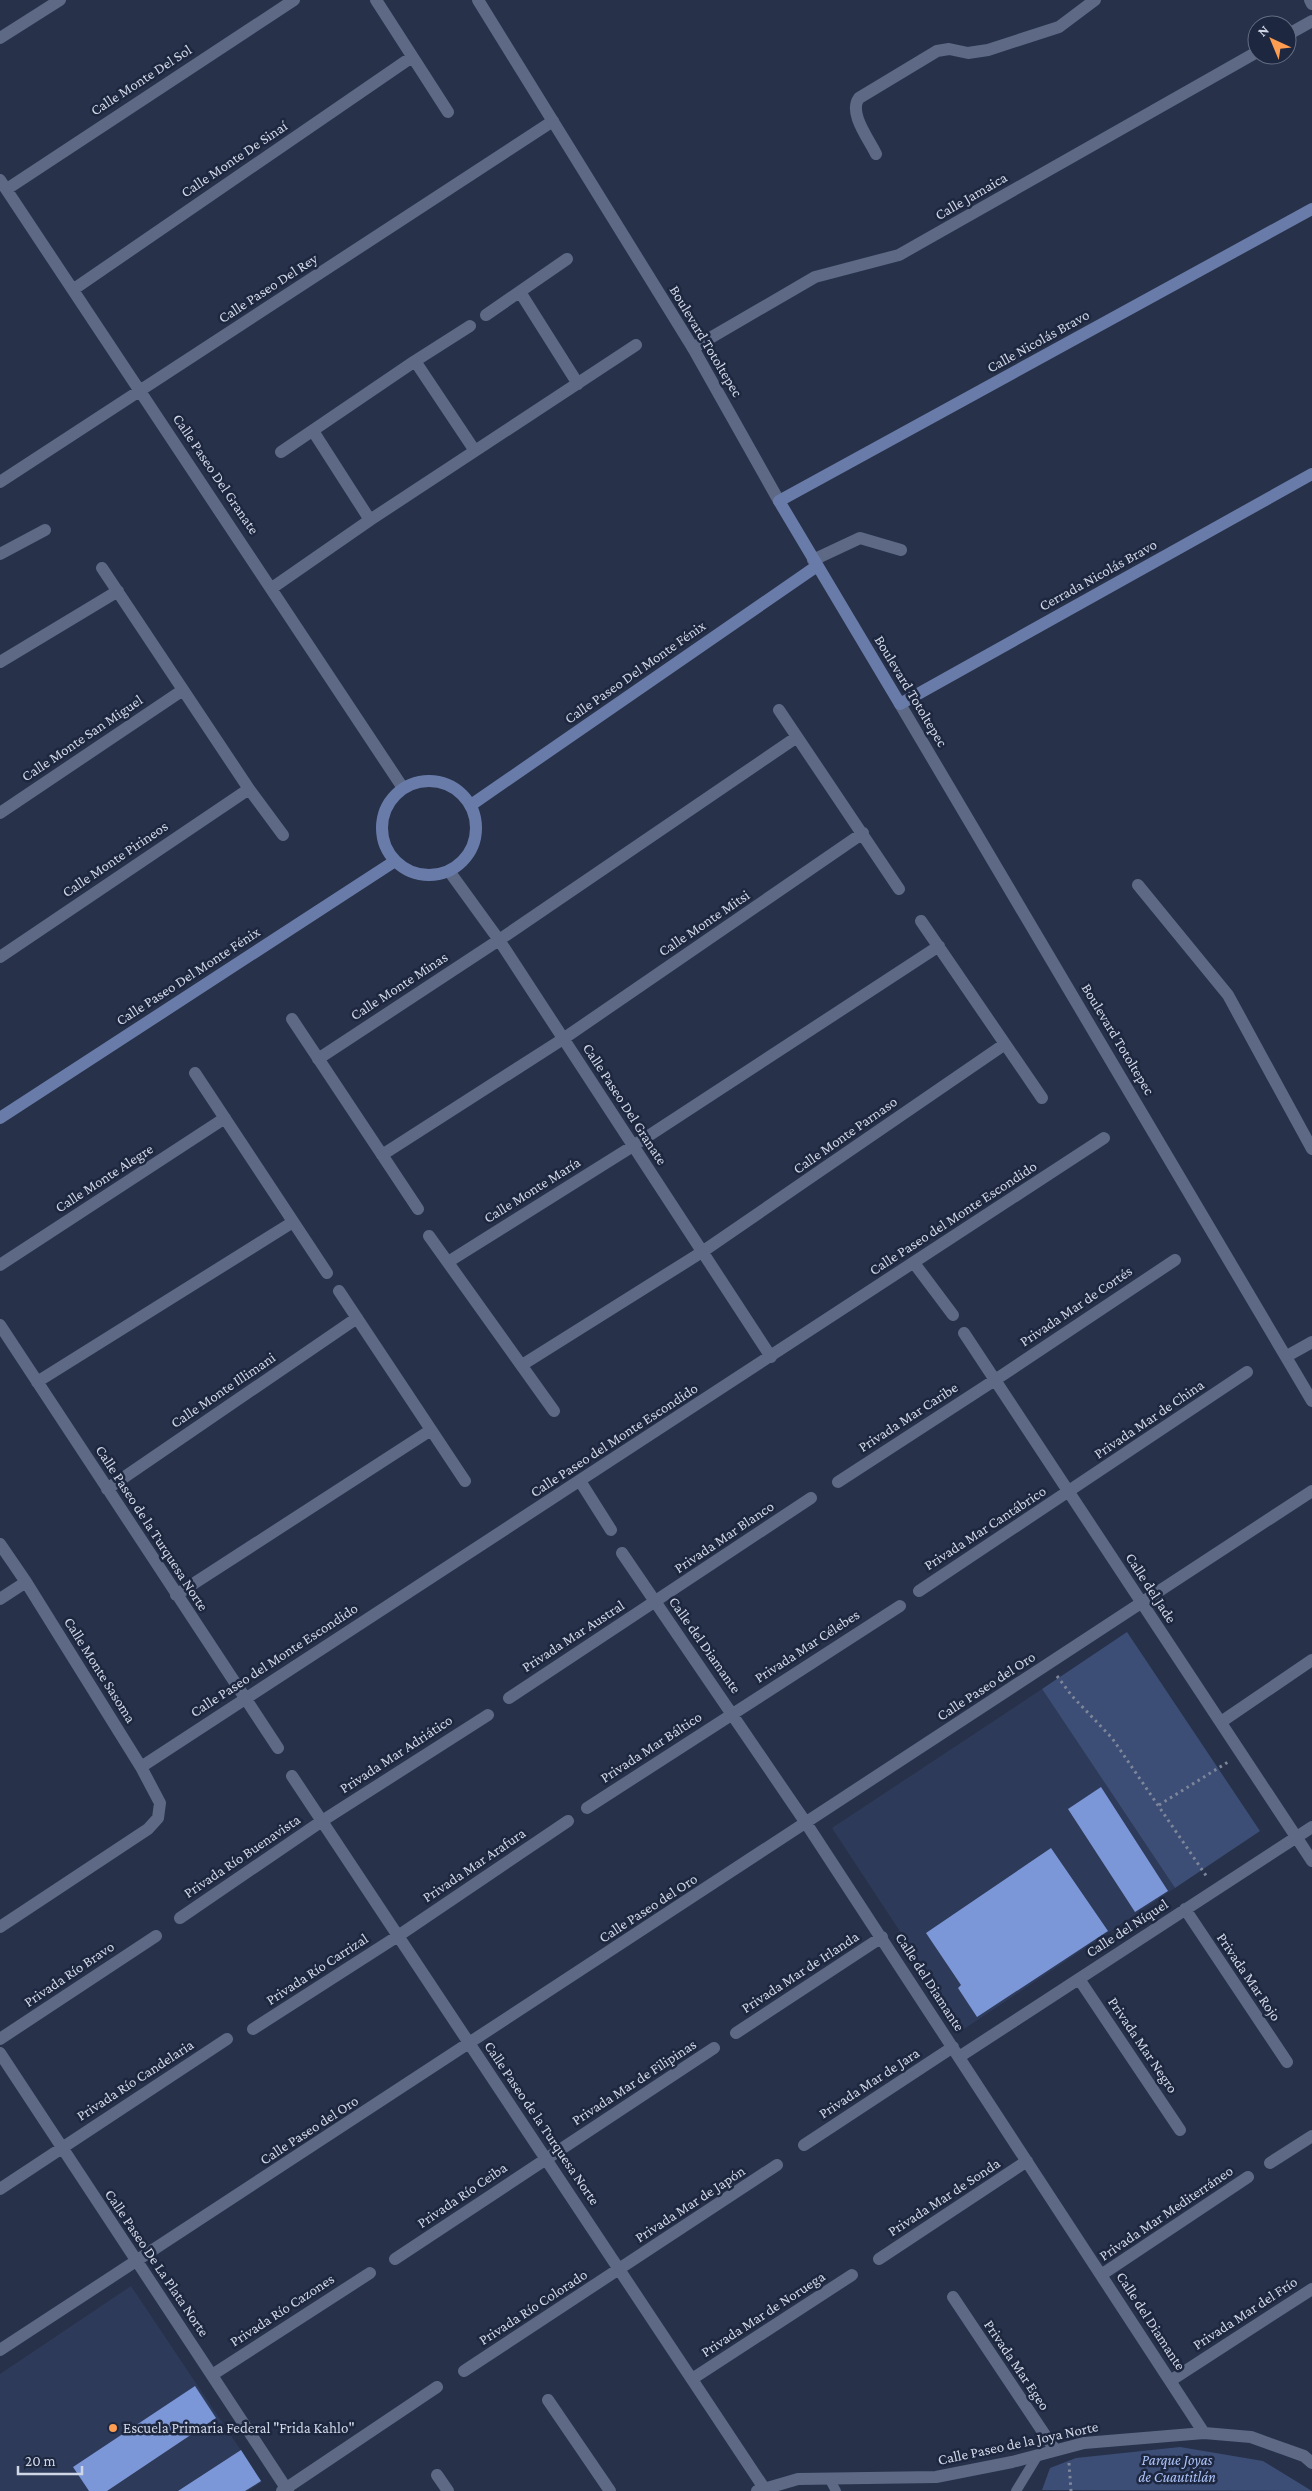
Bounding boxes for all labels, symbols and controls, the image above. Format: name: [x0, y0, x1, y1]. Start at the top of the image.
north arrow: [1247, 15, 1297, 65]
text: N: [1254, 21, 1272, 40]
street label: Calle Monte Del Sol: [88, 41, 194, 119]
street label: Calle Monte De Sinaí: [178, 117, 291, 200]
street label: Calle Jamaica: [932, 169, 1010, 224]
street label: Calle Paseo Del Rey: [215, 250, 321, 327]
street label: Boulevard Totoltepec: [666, 282, 746, 401]
street label: Calle Nicolás Bravo: [984, 306, 1092, 376]
street label: Calle Paseo Del Granate: [170, 411, 262, 537]
street label: Cerrada Nicolás Bravo: [1037, 536, 1159, 614]
street label: Calle Paseo Del Monte Fénix: [562, 617, 708, 727]
street label: Boulevard Totoltepec: [871, 632, 951, 751]
street label: Calle Monte San Miguel: [19, 692, 146, 785]
street label: Calle Monte Pirineos: [59, 818, 171, 900]
street label: Calle Monte Mitsi: [655, 887, 753, 959]
street label: Calle Paseo Del Monte Fénix: [113, 923, 263, 1029]
street label: Calle Monte Minas: [347, 949, 451, 1023]
street label: Boulevard Totoltepec: [1078, 980, 1158, 1099]
street label: Calle Paseo Del Granate: [580, 1040, 670, 1168]
street label: Calle Monte Parnaso: [790, 1093, 900, 1177]
street label: Calle Monte Alegre: [52, 1140, 157, 1216]
street label: Calle Monte María: [481, 1154, 583, 1226]
street label: Calle Paseo del Monte Escondido: [866, 1158, 1040, 1278]
street label: Privada Mar de Cortés: [1017, 1262, 1135, 1350]
street label: Calle Monte Illimani: [168, 1349, 278, 1431]
street label: Privada Mar de China: [1091, 1376, 1207, 1462]
street label: Privada Mar Caribe: [855, 1379, 961, 1455]
street label: Calle Paseo del Monte Escondido: [527, 1380, 701, 1500]
street label: Calle Paseo de la Turquesa Norte: [92, 1442, 212, 1615]
street label: Privada Mar Cantábrico: [921, 1483, 1049, 1573]
street label: Privada Mar Blanco: [671, 1498, 777, 1576]
street label: Calle del Jade: [1122, 1550, 1180, 1627]
street label: Calle del Diamante: [666, 1594, 744, 1696]
street label: Privada Mar Austral: [519, 1597, 627, 1675]
street label: Calle Paseo del Monte Escondido: [187, 1600, 361, 1720]
street label: Privada Mar Célebes: [752, 1606, 862, 1686]
street label: Calle Monte Sasoma: [61, 1614, 139, 1726]
street label: Calle Paseo del Oro: [934, 1648, 1038, 1724]
street label: Privada Mar Báltico: [597, 1708, 705, 1786]
street label: Privada Mar Adriático: [337, 1712, 455, 1796]
street label: Privada Río Buenavista: [181, 1811, 303, 1901]
street label: Privada Mar Arafura: [420, 1825, 529, 1905]
street label: Calle Paseo del Oro: [596, 1870, 700, 1946]
street label: Calle del Níquel: [1083, 1896, 1171, 1961]
street label: Privada Mar de Irlanda: [738, 1928, 862, 2016]
street label: Privada Río Carrizal: [263, 1930, 371, 2008]
street label: Calle del Diamante: [892, 1930, 968, 2034]
street label: Privada Mar Rojo: [1213, 1930, 1284, 2025]
street label: Privada Río Bravo: [21, 1938, 117, 2010]
street label: Privada Mar Negro: [1104, 1994, 1181, 2096]
street label: Privada Río Candelaria: [74, 2036, 196, 2124]
street label: Privada Mar de Filipinas: [569, 2036, 700, 2129]
street label: Calle Paseo de la Turquesa Norte: [480, 2038, 603, 2209]
street label: Privada Mar de Jara: [816, 2045, 923, 2122]
street label: Calle Paseo del Oro: [257, 2092, 361, 2168]
street label: Privada Mar de Sonda: [885, 2155, 1003, 2239]
street label: Privada Río Ceiba: [414, 2159, 510, 2231]
street label: Privada Mar de Japón: [632, 2162, 748, 2246]
street label: Privada Mar Mediterráneo: [1096, 2162, 1236, 2264]
street label: Calle Paseo De La Plata Norte: [102, 2187, 212, 2340]
street label: Privada Río Colorado: [476, 2266, 590, 2348]
street label: Privada Mar de Noruega: [698, 2268, 828, 2361]
street label: Calle del Diamante: [1113, 2269, 1189, 2373]
street label: Privada Río Cazones: [227, 2270, 337, 2350]
street label: Privada Mar del Frío: [1190, 2273, 1300, 2353]
street label: Privada Mar Egeo: [980, 2317, 1053, 2414]
street label: Calle Paseo de la Joya Norte: [936, 2418, 1100, 2469]
place label: Escuela Primaria Federal "Frida Kahlo": [123, 2420, 355, 2436]
marker: Escuela Primaria Federal "Frida Kahlo": [107, 2422, 119, 2434]
scale bar: [18, 2444, 81, 2476]
park label: Parque Joyas de Cuautitlán: [1138, 2452, 1216, 2485]
text: 20 m: [25, 2453, 56, 2469]

